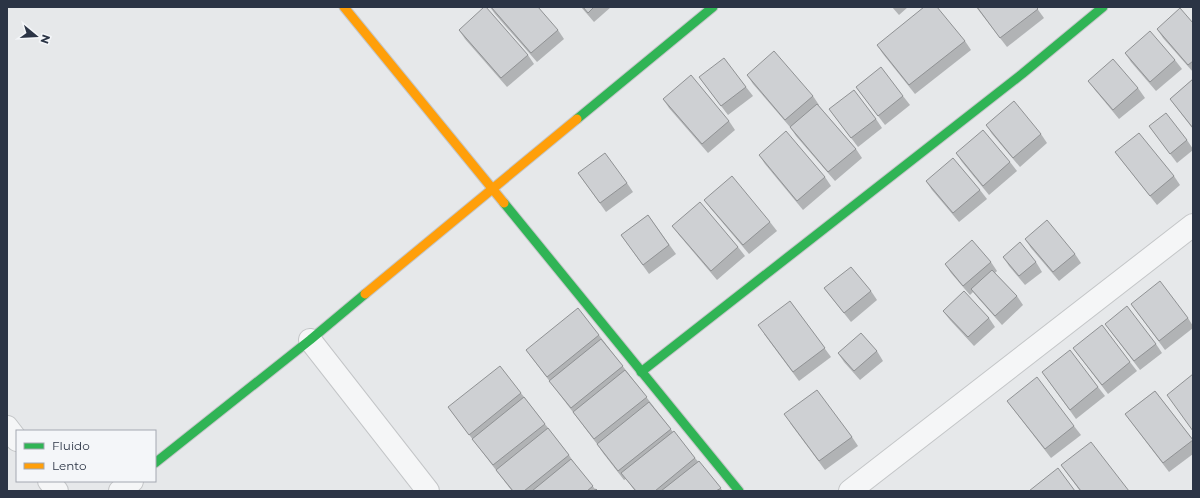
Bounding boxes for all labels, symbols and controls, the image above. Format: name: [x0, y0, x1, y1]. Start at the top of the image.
north arrow: [16, 16, 56, 56]
text: N: [37, 33, 54, 45]
legend: [16, 430, 156, 482]
text: Fluido: [52, 438, 90, 453]
text: Lento: [52, 458, 87, 473]

